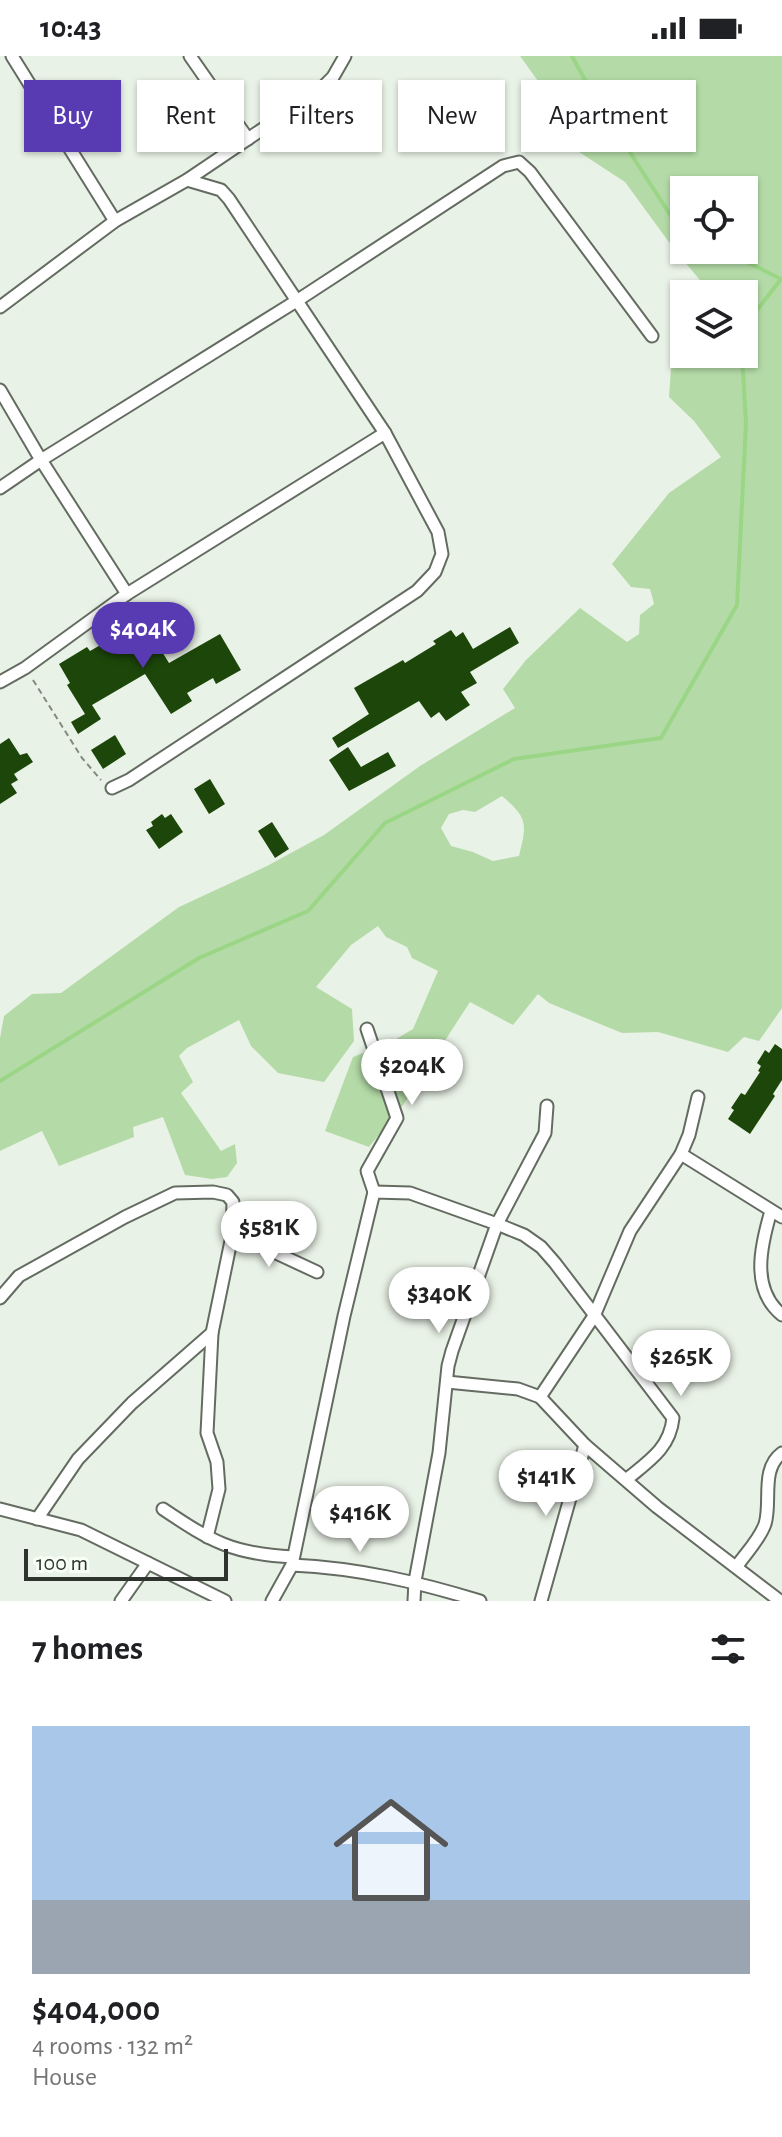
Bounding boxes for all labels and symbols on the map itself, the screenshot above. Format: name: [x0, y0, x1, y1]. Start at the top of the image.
pin: $404K: [87, 602, 199, 670]
pin: $204K: [356, 1039, 468, 1107]
pin: $581K: [213, 1201, 325, 1269]
pin: $340K: [383, 1267, 495, 1335]
pin: $265K: [625, 1330, 737, 1398]
pin: $141K: [490, 1450, 602, 1518]
pin: $416K: [304, 1486, 416, 1554]
scale bar: [24, 1545, 228, 1581]

